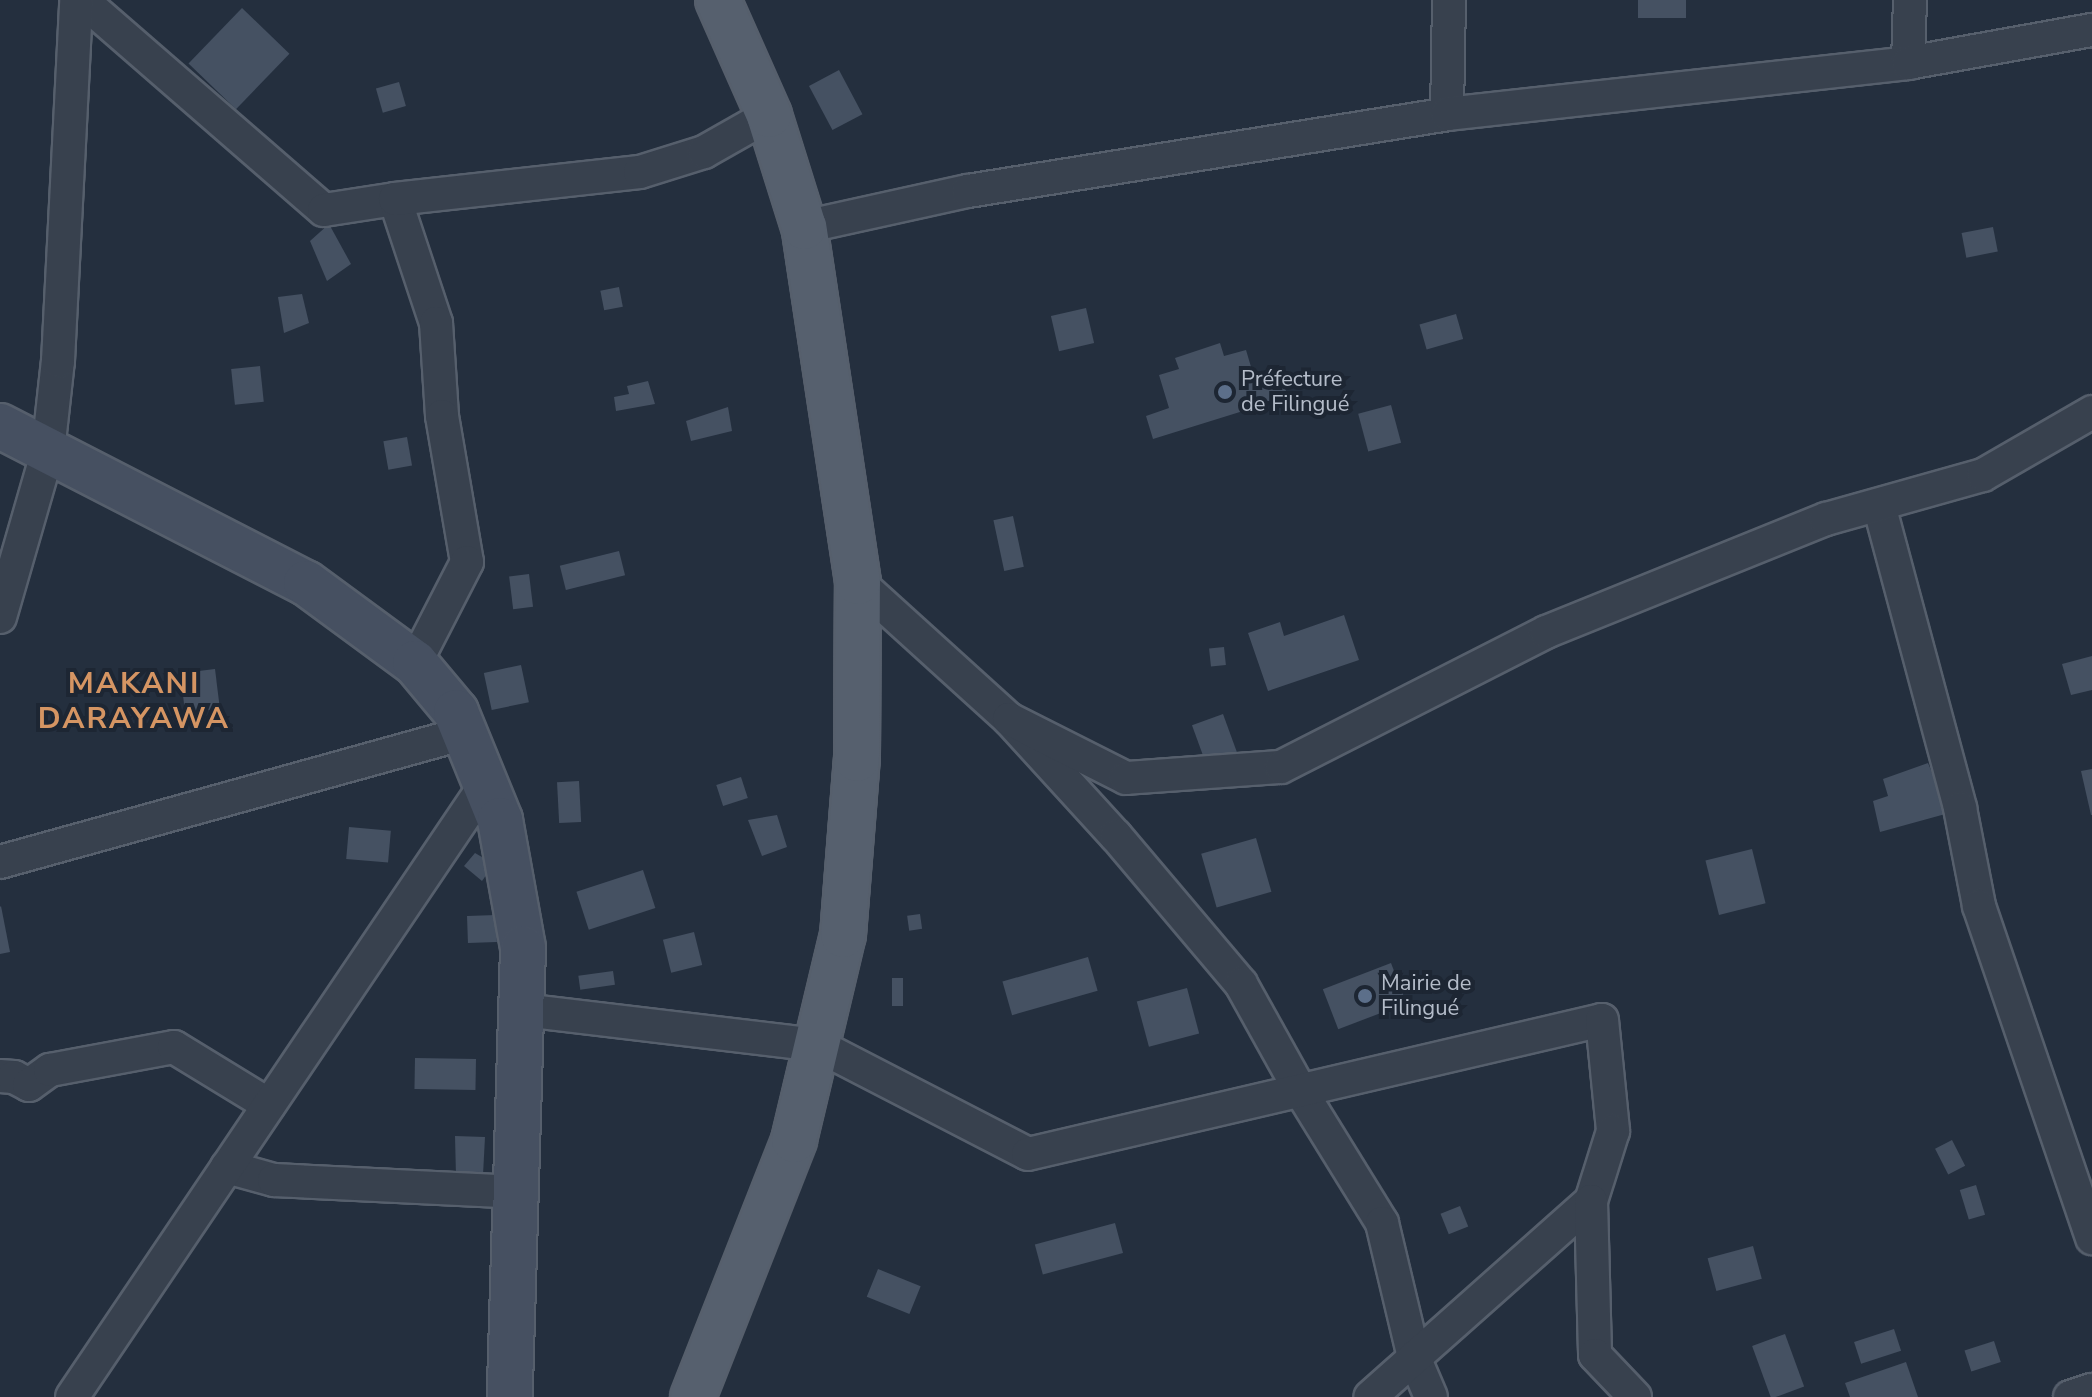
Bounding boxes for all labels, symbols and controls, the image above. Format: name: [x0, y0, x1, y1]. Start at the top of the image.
place label: Préfecture de Filingué: [1241, 366, 1349, 418]
marker: Préfecture de Filingué: [1216, 383, 1234, 401]
district label: MAKANI DARAYAWA: [38, 666, 230, 736]
place label: Mairie de Filingué: [1381, 970, 1471, 1022]
marker: Mairie de Filingué: [1356, 987, 1374, 1005]

